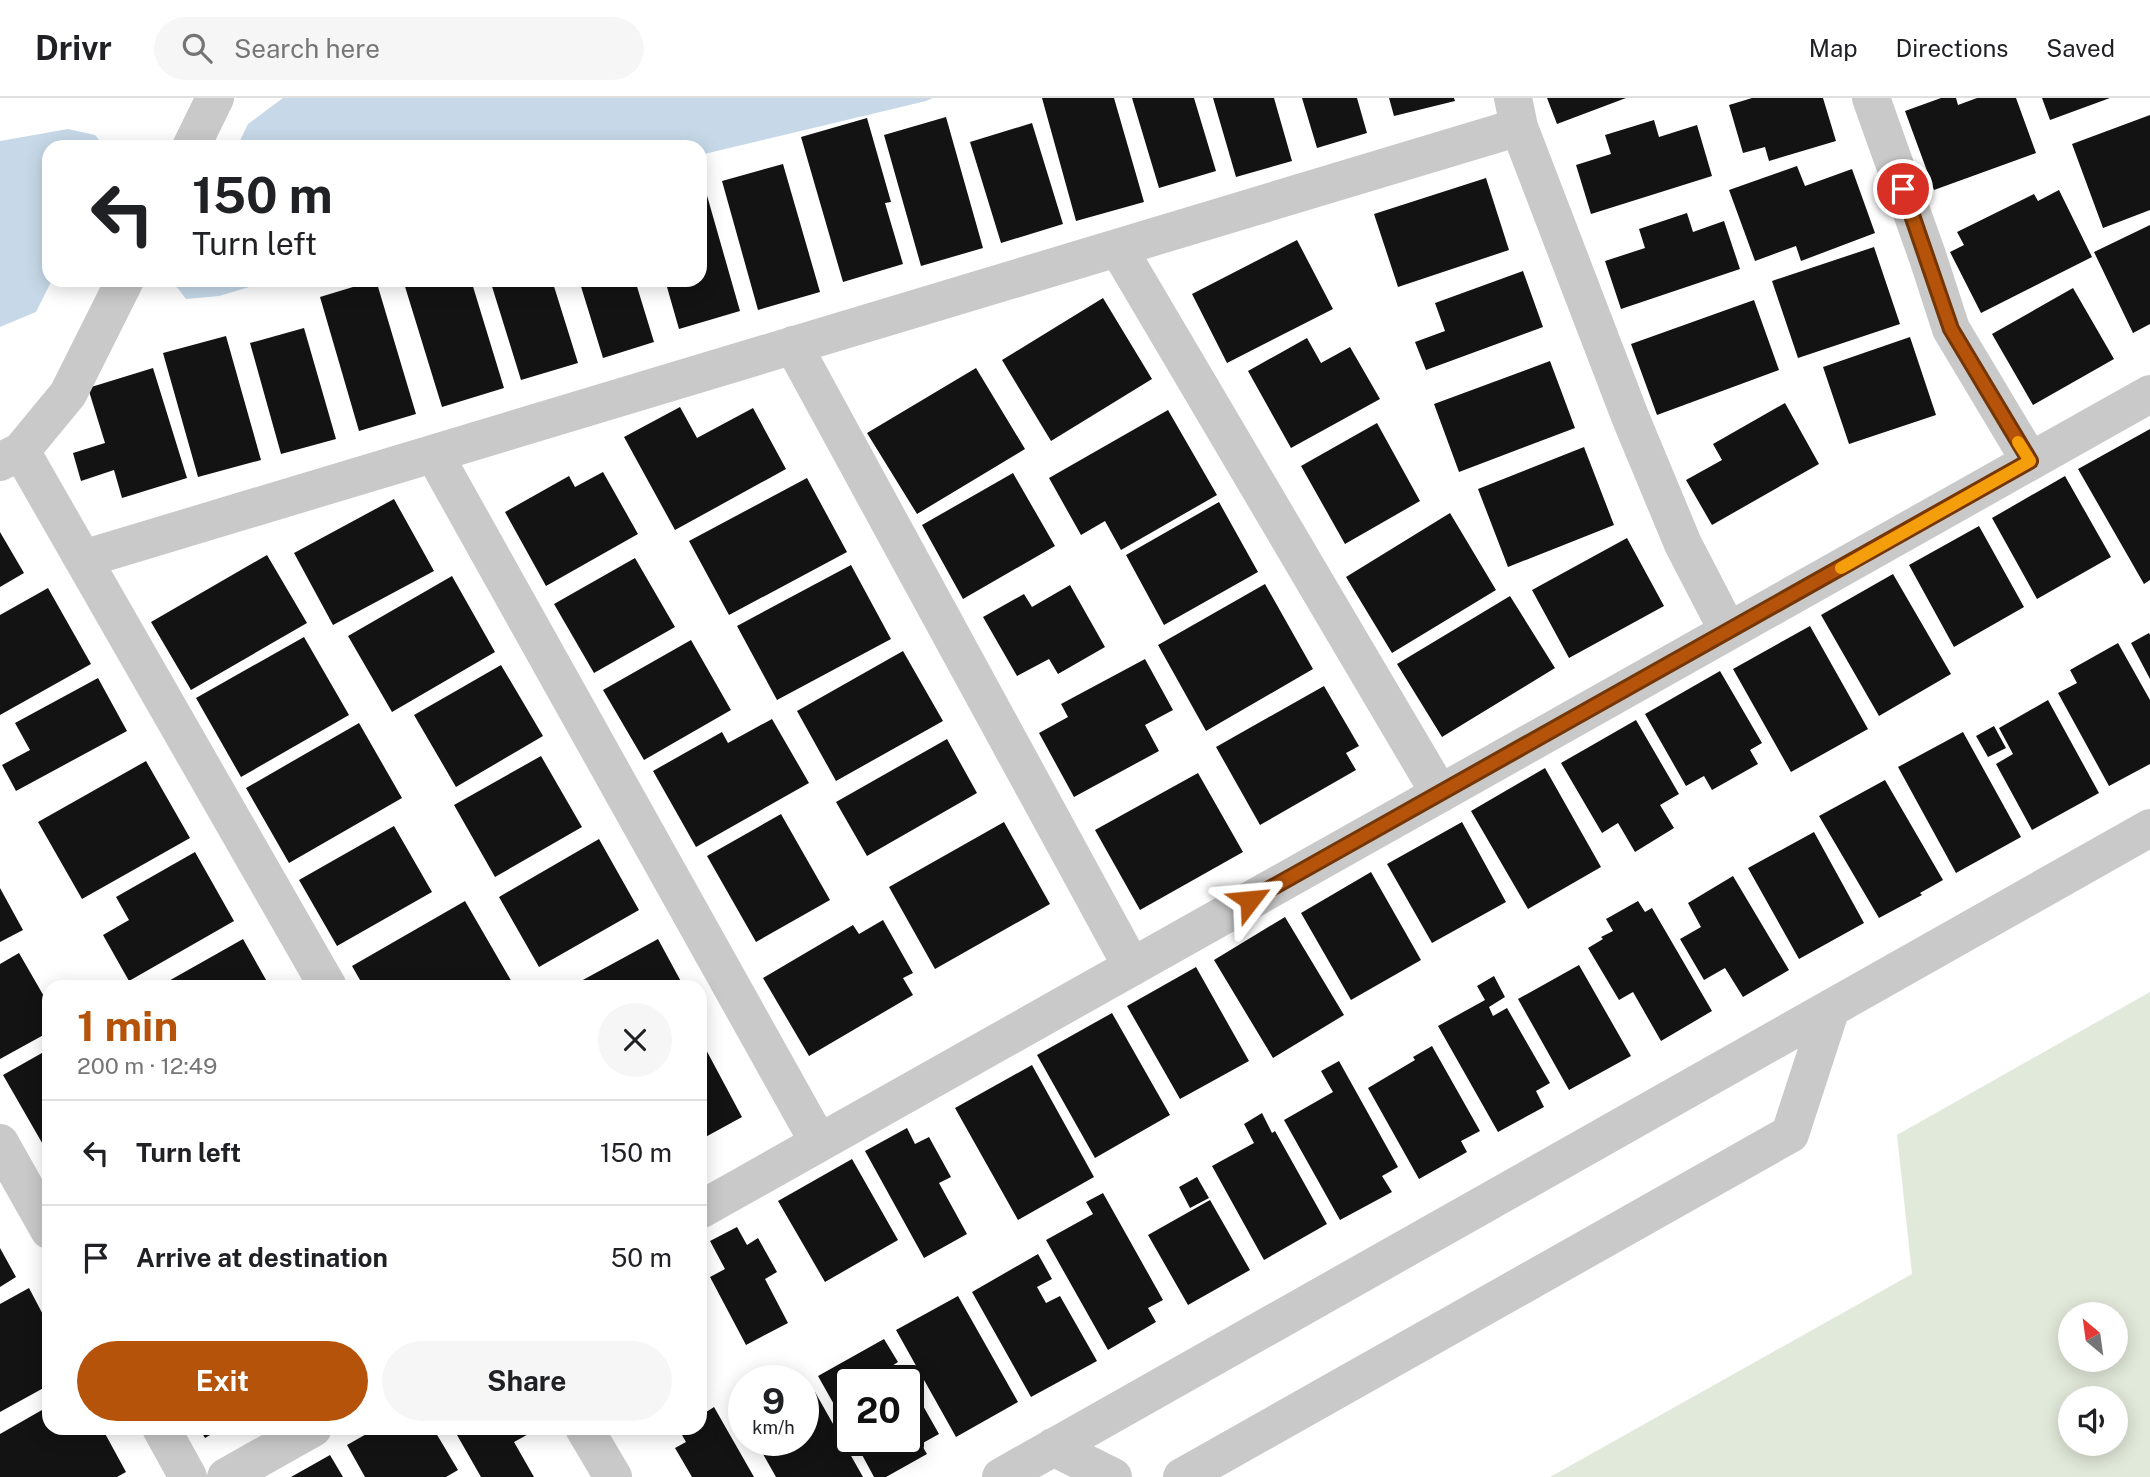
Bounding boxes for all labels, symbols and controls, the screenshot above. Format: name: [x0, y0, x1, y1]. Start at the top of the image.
search box: [154, 17, 644, 80]
text: Drivr: [35, 29, 112, 67]
icon: search: [178, 29, 216, 67]
text: Search here: [234, 33, 380, 64]
text: Map: [1809, 34, 1858, 62]
text: Directions: [1896, 34, 2008, 62]
text: Saved: [2046, 34, 2115, 62]
pin: [1873, 159, 1933, 219]
text: 150 m: [192, 166, 333, 224]
icon: left: [77, 168, 168, 259]
icon: arrive: [1884, 170, 1922, 208]
text: Turn left: [192, 225, 317, 262]
position arrow: [1213, 863, 1287, 937]
text: 1 min: [77, 1001, 178, 1050]
button: close: [598, 1003, 672, 1077]
text: 200 m · 12:49: [77, 1052, 217, 1079]
icon: left: [77, 1134, 115, 1172]
text: Turn left: [136, 1137, 241, 1168]
text: 150 m: [600, 1137, 672, 1168]
icon: arrive: [77, 1239, 115, 1277]
text: Arrive at destination: [136, 1242, 388, 1273]
text: 50 m: [611, 1242, 672, 1273]
north arrow: [2058, 1302, 2128, 1372]
map controls: [2058, 1302, 2128, 1456]
button: Exit: [77, 1341, 368, 1421]
button: Share: [382, 1341, 672, 1421]
speed limit sign: 20: [833, 1365, 924, 1456]
text: 9: [762, 1381, 785, 1422]
button: sound: [2058, 1386, 2128, 1456]
text: km/h: [752, 1417, 795, 1438]

